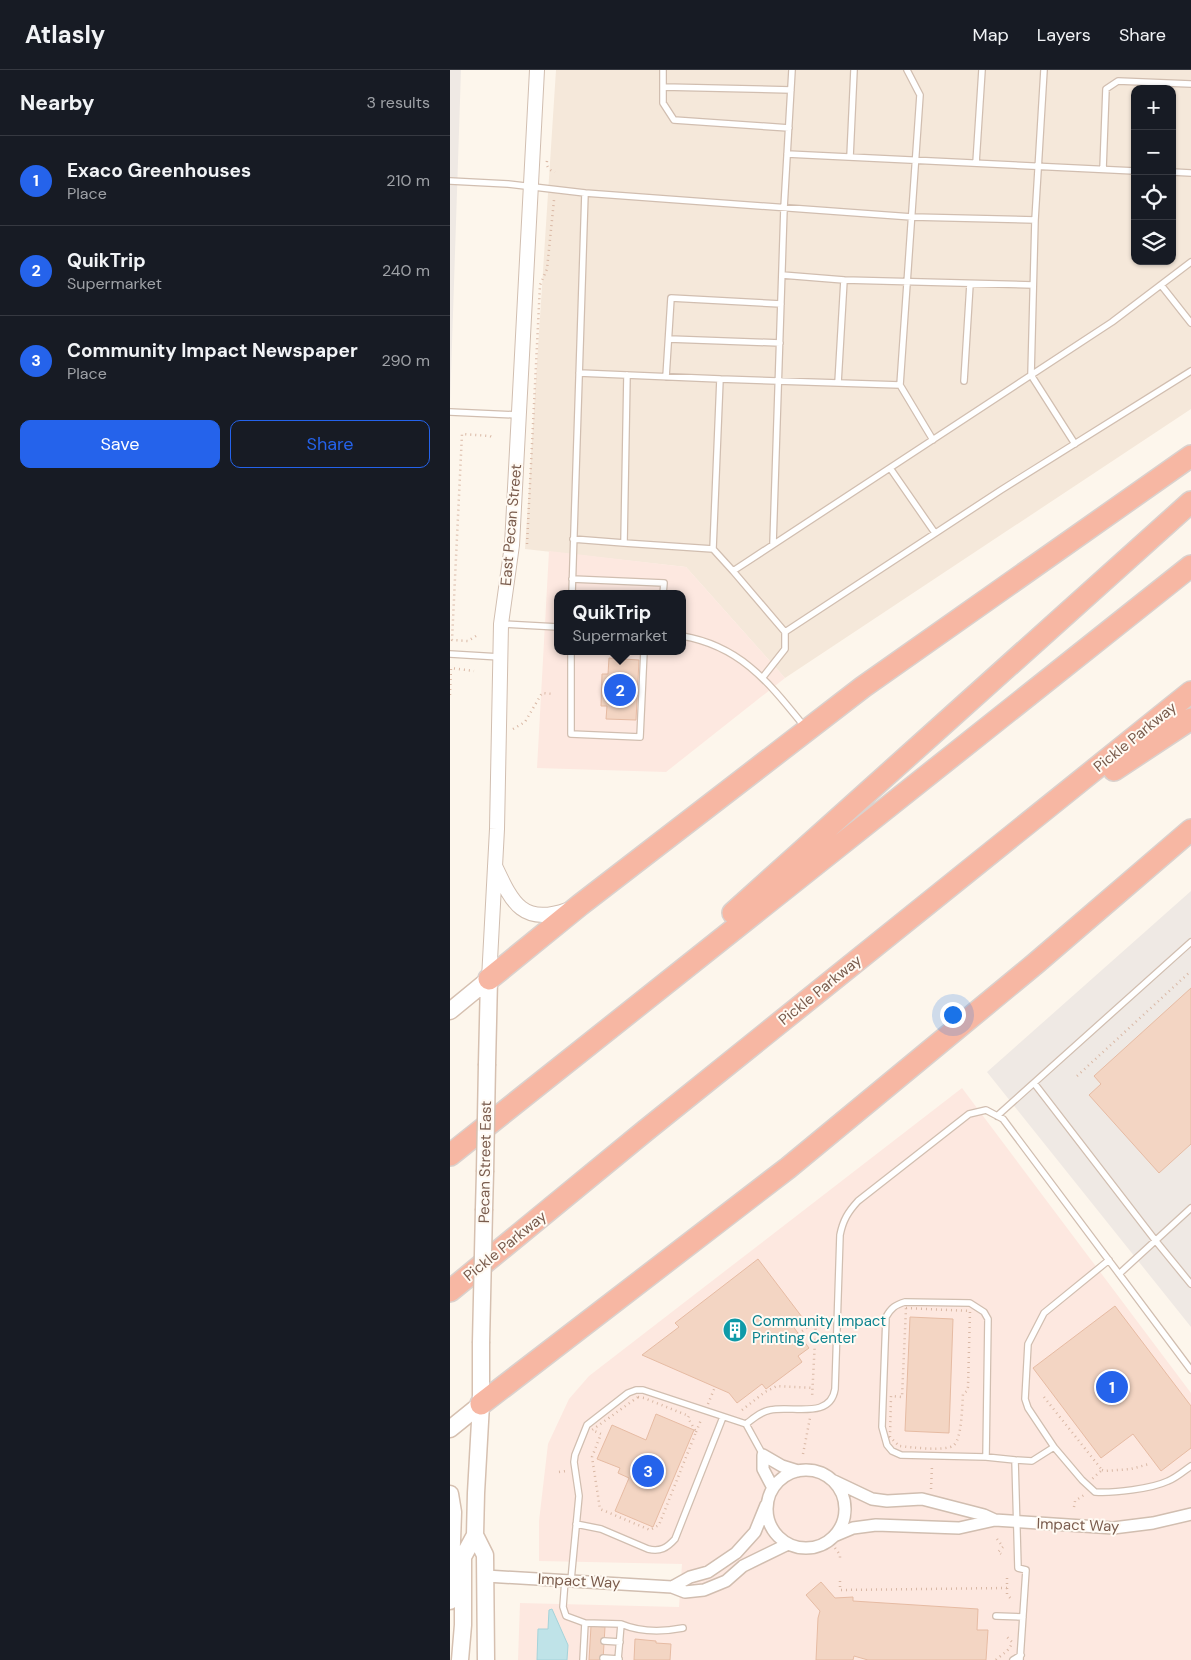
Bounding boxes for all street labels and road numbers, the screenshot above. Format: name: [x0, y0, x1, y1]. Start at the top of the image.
street label: East Pecan Street: [496, 463, 526, 587]
street label: Pickle Parkway: [1089, 697, 1181, 777]
street label: Pickle Parkway: [774, 950, 866, 1030]
street label: Pecan Street East: [474, 1101, 496, 1223]
street label: Pickle Parkway: [459, 1206, 551, 1286]
street label: Impact Way: [1036, 1514, 1120, 1536]
street label: Impact Way: [537, 1569, 621, 1593]

